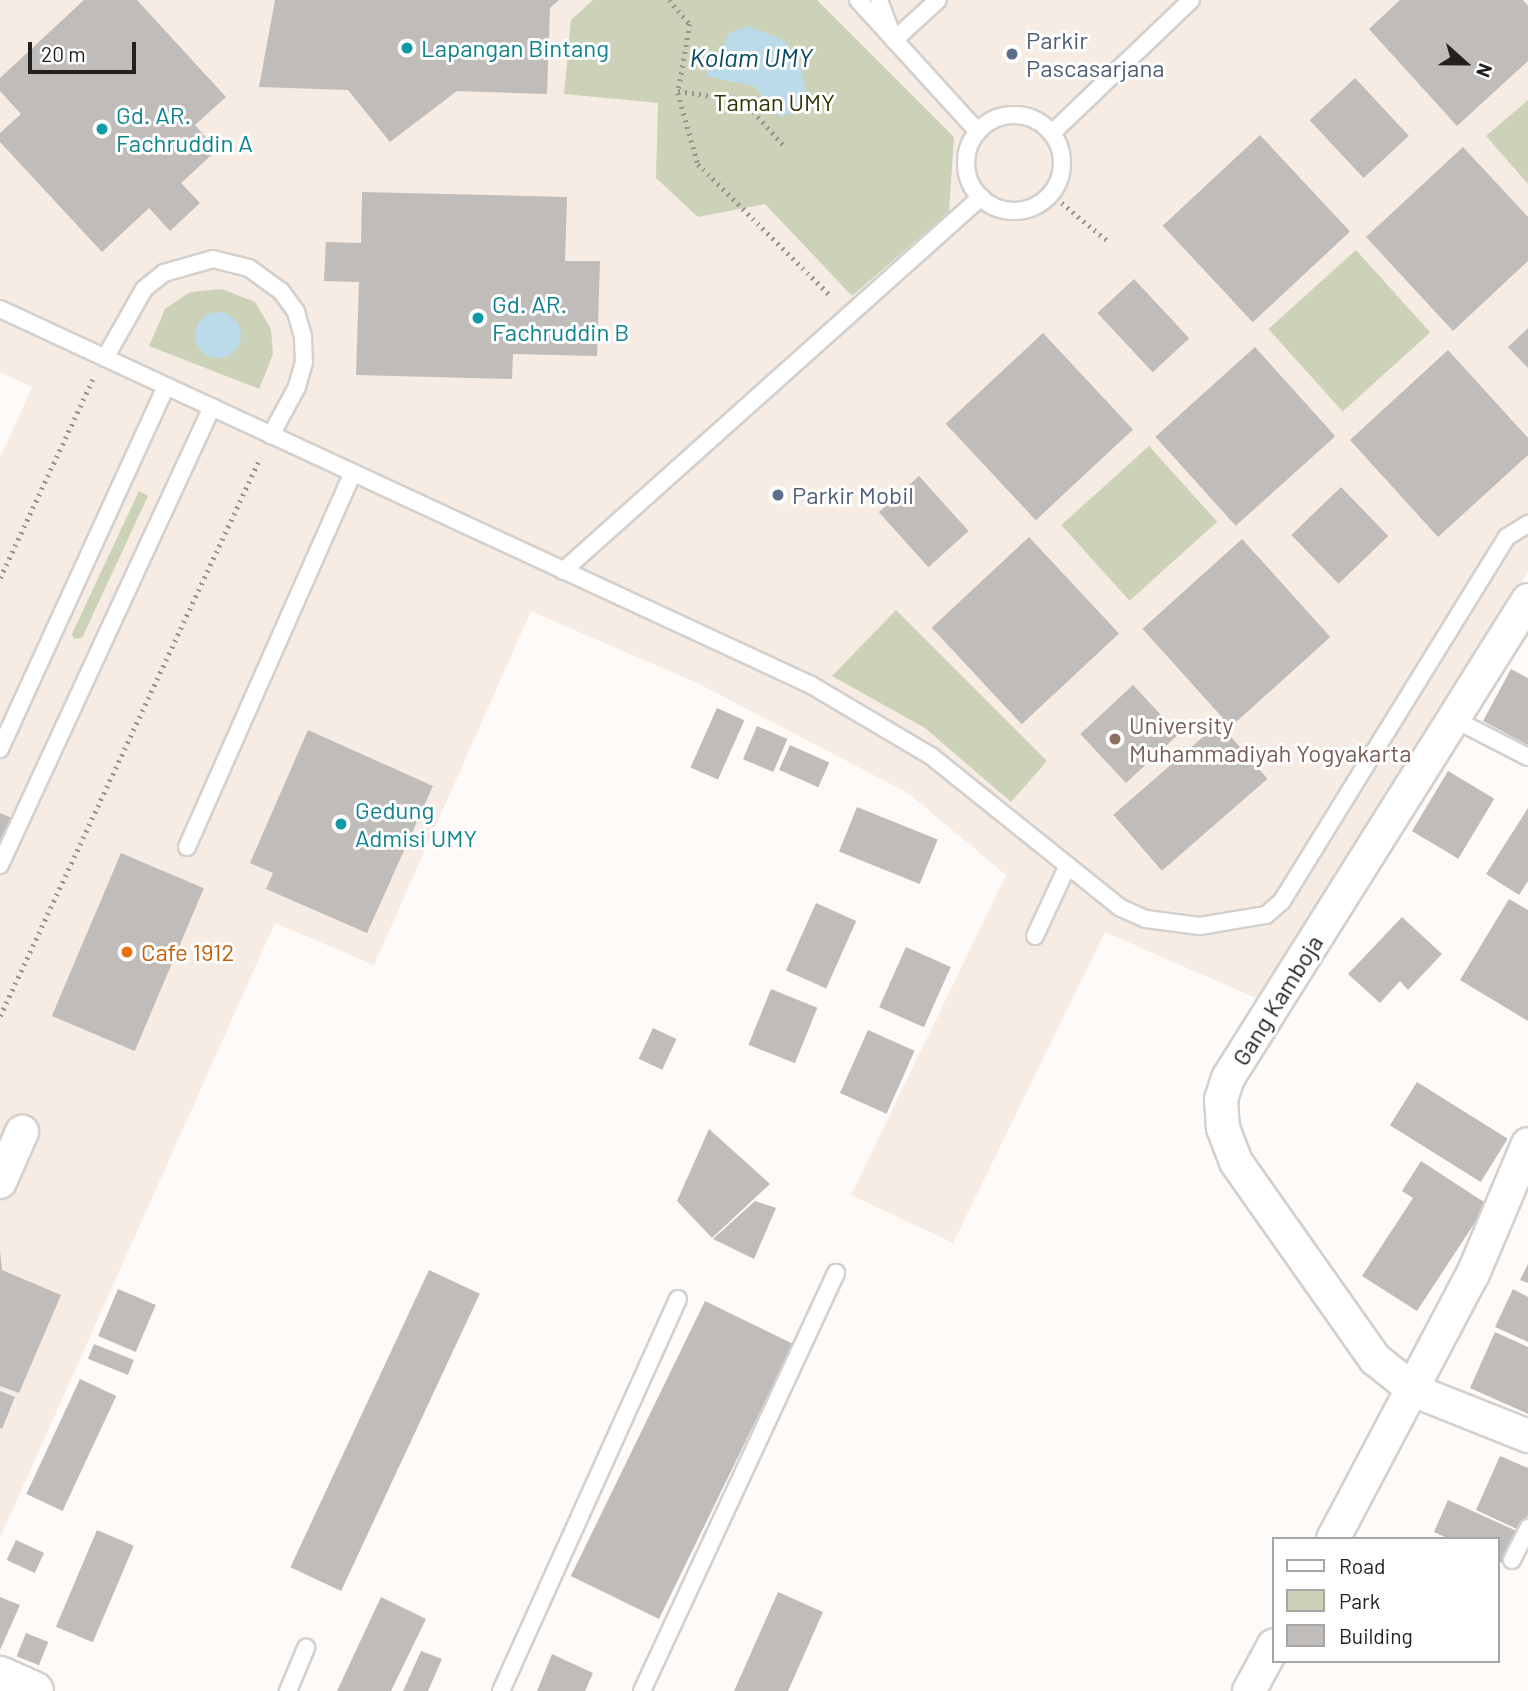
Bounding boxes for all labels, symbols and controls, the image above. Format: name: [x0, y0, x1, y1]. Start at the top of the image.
place label: Parkir Pascasarjana: [1026, 26, 1165, 82]
scale bar: [32, 28, 140, 72]
north arrow: [1430, 28, 1500, 98]
place label: Lapangan Bintang: [421, 34, 609, 62]
marker: Lapangan Bintang: [399, 40, 415, 56]
text: 20 m: [41, 41, 86, 66]
water label: Kolam UMY: [690, 41, 812, 73]
marker: Parkir Pascasarjana: [1004, 46, 1020, 62]
text: N: [1472, 61, 1498, 81]
park label: Taman UMY: [713, 88, 835, 116]
place label: Gd. AR. Fachruddin A: [116, 101, 253, 157]
marker: Gd. AR. Fachruddin A: [94, 121, 110, 137]
place label: Gd. AR. Fachruddin B: [492, 290, 629, 346]
marker: Gd. AR. Fachruddin B: [470, 310, 486, 326]
place label: Parkir Mobil: [792, 481, 914, 509]
marker: Parkir Mobil: [770, 487, 786, 503]
place label: University Muhammadiyah Yogyakarta: [1129, 711, 1411, 767]
marker: University Muhammadiyah Yogyakarta: [1107, 731, 1123, 747]
place label: Gedung Admisi UMY: [355, 796, 477, 852]
marker: Gedung Admisi UMY: [333, 816, 349, 832]
street label: Gang Kamboja: [1225, 929, 1329, 1071]
place label: Cafe 1912: [141, 938, 234, 966]
marker: Cafe 1912: [119, 944, 135, 960]
legend: [1272, 1537, 1500, 1663]
text: Road: [1339, 1553, 1385, 1578]
text: Park: [1339, 1588, 1380, 1613]
text: Building: [1339, 1623, 1413, 1648]

